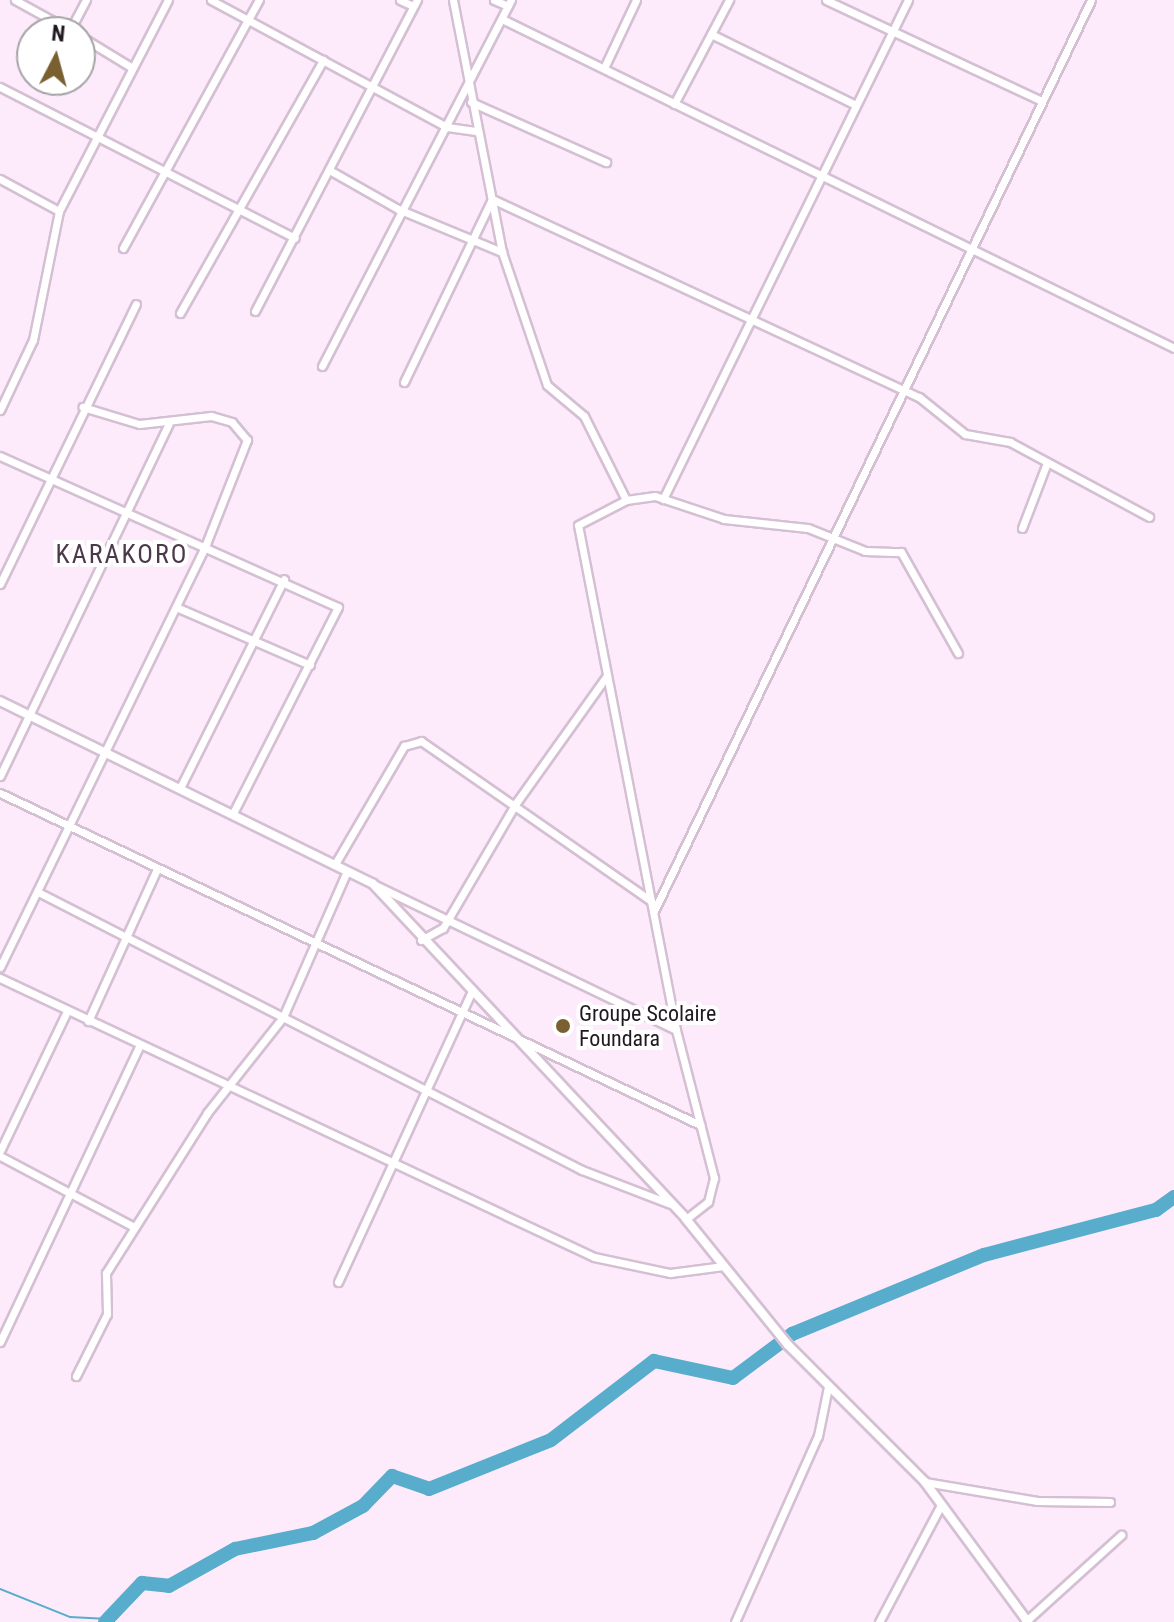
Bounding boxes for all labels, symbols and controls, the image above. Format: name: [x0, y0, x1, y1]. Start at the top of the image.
north arrow: [16, 16, 96, 96]
text: N: [50, 20, 66, 47]
district label: KARAKORO: [56, 539, 188, 571]
place label: Groupe Scolaire Foundara: [579, 1000, 716, 1052]
marker: Groupe Scolaire Foundara: [554, 1017, 572, 1035]

